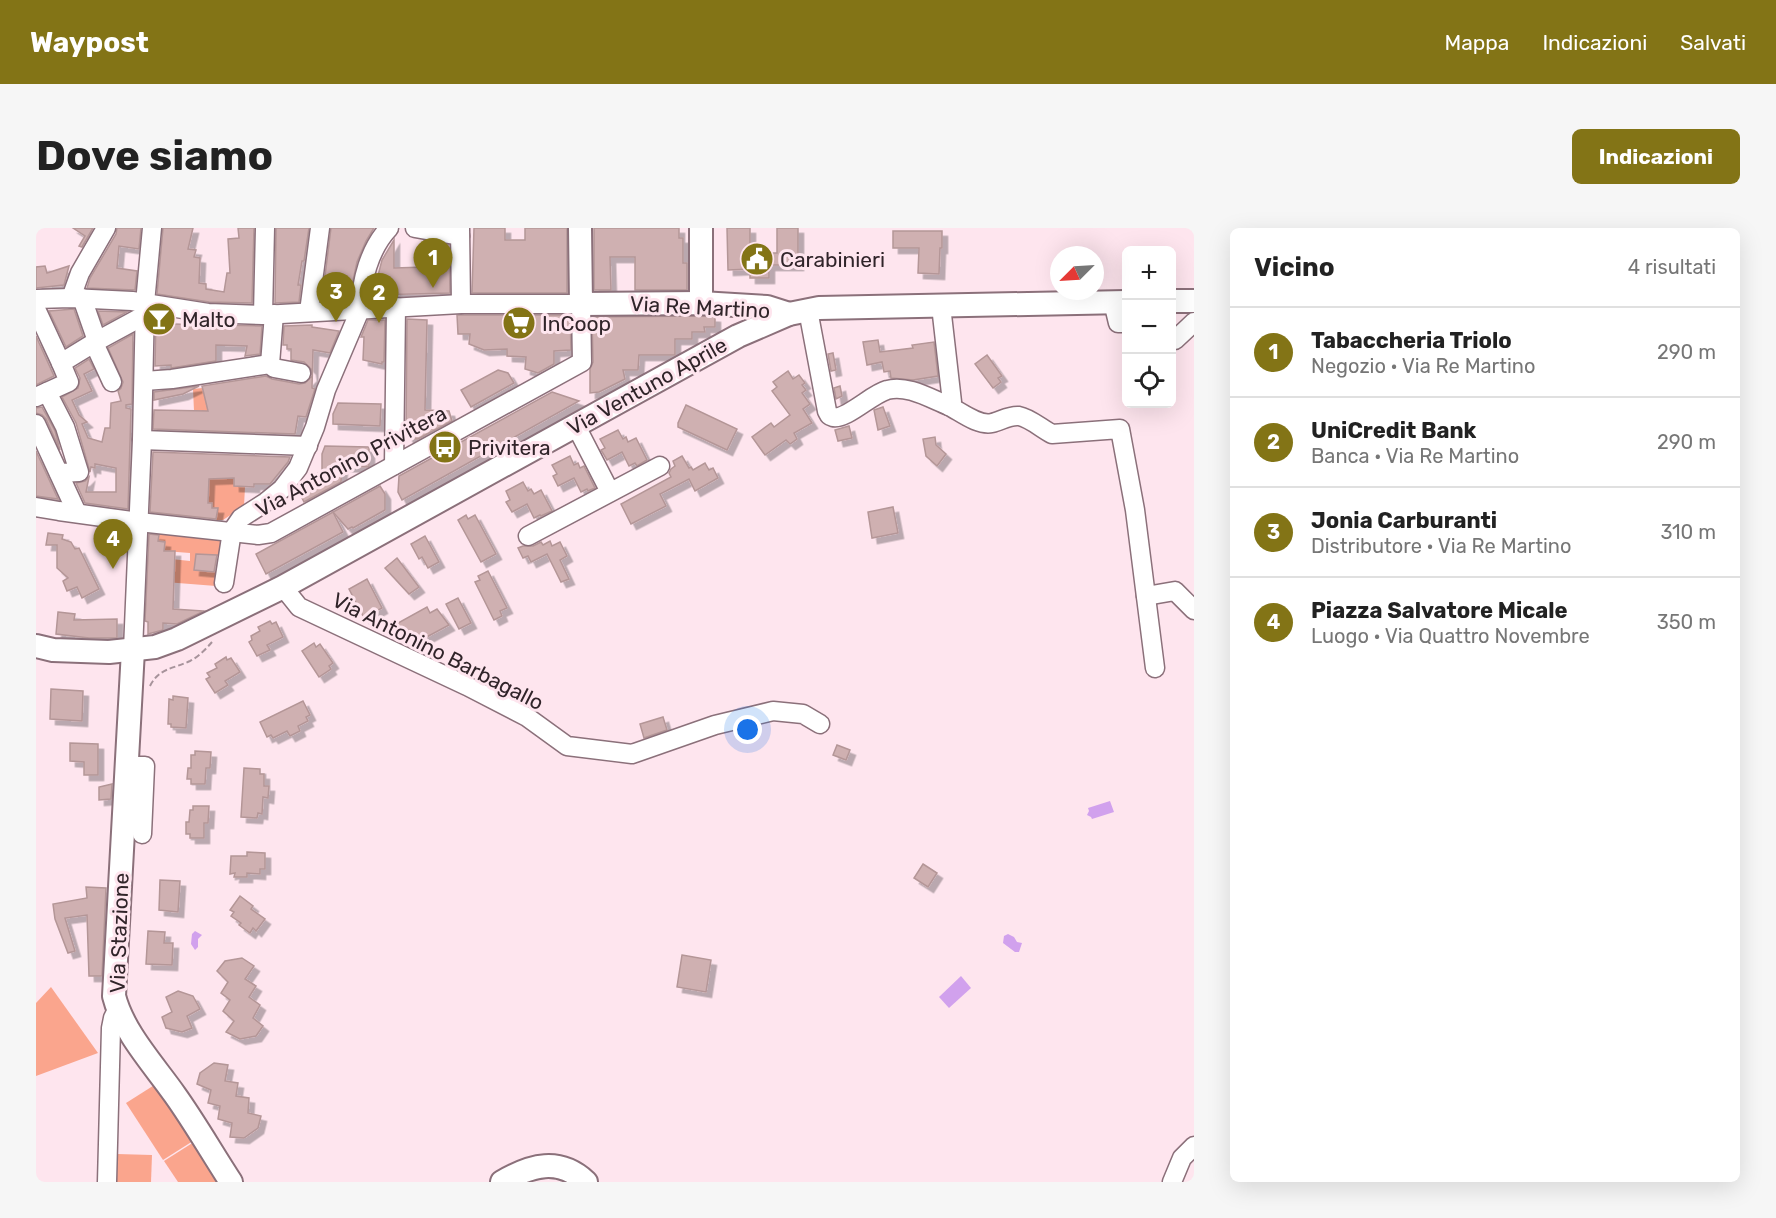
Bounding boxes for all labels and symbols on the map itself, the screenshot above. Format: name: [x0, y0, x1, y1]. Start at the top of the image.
pin: 1: [414, 238, 452, 288]
public building icon: Carabinieri: [739, 241, 775, 277]
north arrow: [1050, 246, 1104, 300]
place label: Carabinieri: [780, 247, 885, 272]
pin: 3: [316, 272, 356, 322]
pin: 2: [360, 274, 398, 323]
street label: Via Re Martino: [629, 291, 771, 323]
bar icon: Malto: [141, 301, 177, 337]
supermarket icon: InCoop: [501, 305, 537, 341]
place label: Malto: [182, 307, 236, 332]
place label: InCoop: [542, 311, 611, 336]
street label: Via Ventuno Aprile: [563, 332, 731, 440]
street label: Via Antonino Privitera: [251, 400, 451, 522]
bus stop icon: Privitera: [427, 429, 463, 465]
place label: Privitera: [468, 435, 551, 460]
pin: 4: [94, 520, 133, 569]
street label: Via Antonino Barbagallo: [328, 587, 548, 715]
your location: [733, 715, 762, 744]
street label: Via Stazione: [104, 872, 134, 994]

